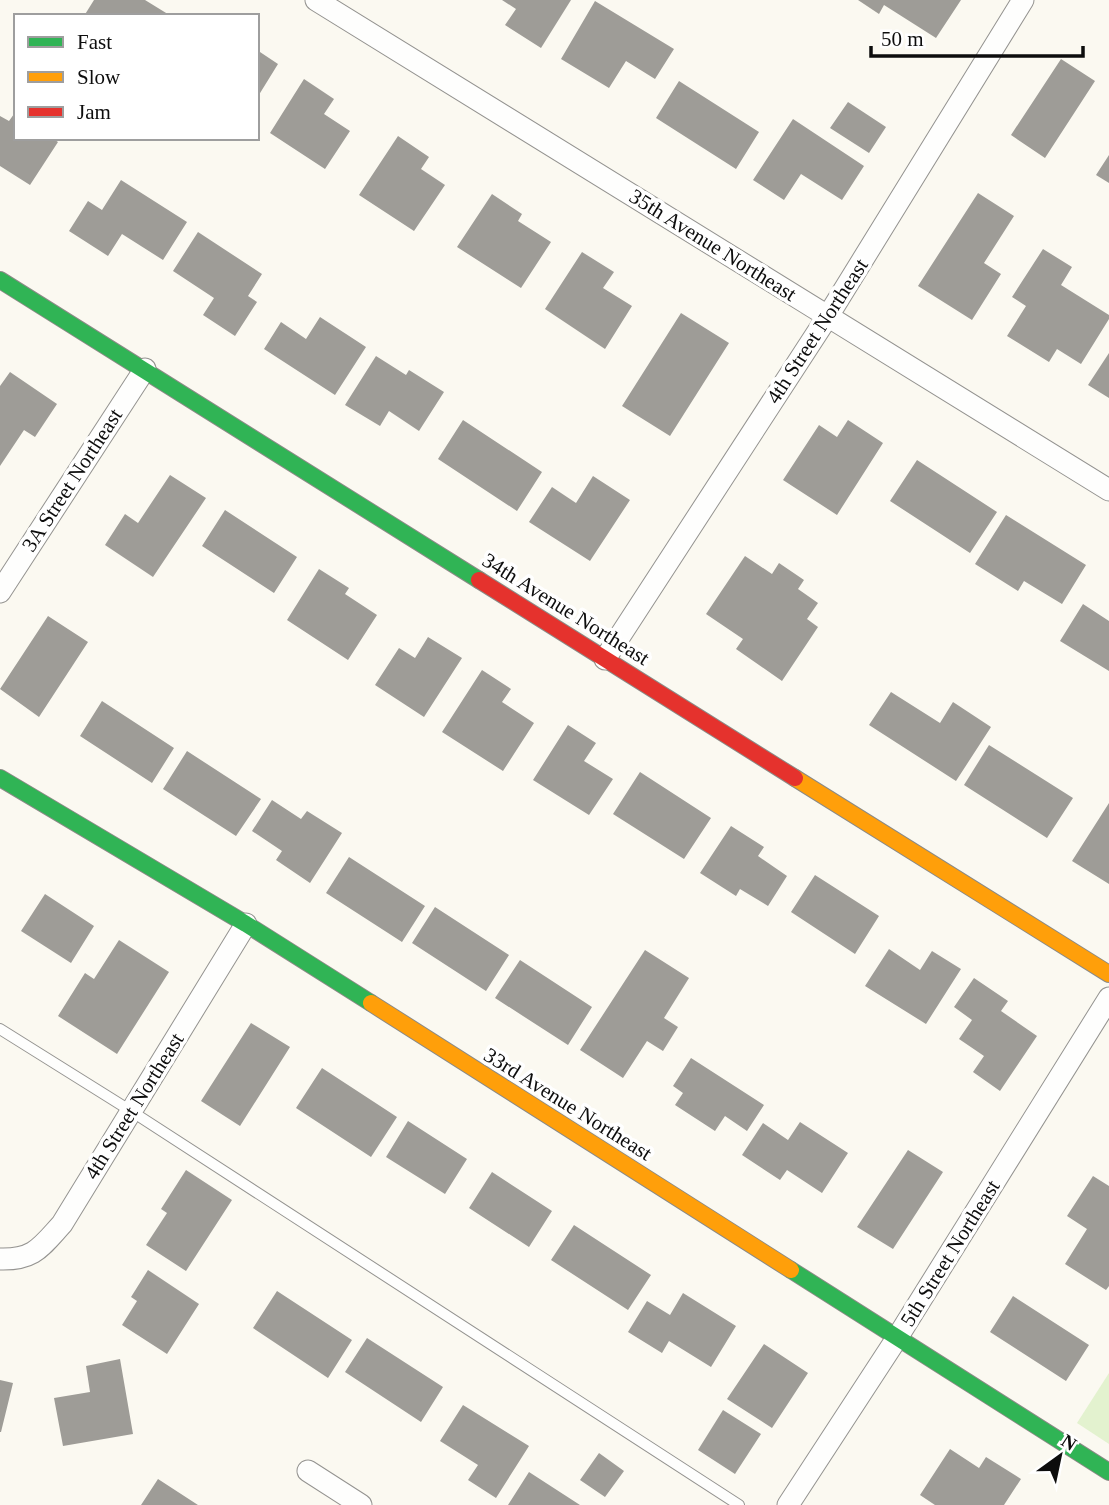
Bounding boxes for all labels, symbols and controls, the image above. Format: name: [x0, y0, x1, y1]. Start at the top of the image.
legend: [14, 14, 259, 140]
scale bar: [871, 14, 1083, 58]
text: 50 m: [881, 27, 924, 51]
text: Fast: [77, 30, 112, 54]
text: Slow: [77, 65, 121, 89]
text: Jam: [77, 100, 111, 124]
street label: 35th Avenue Northeast: [625, 184, 801, 306]
street label: 4th Street Northeast: [761, 254, 873, 408]
street label: 3A Street Northeast: [17, 404, 127, 556]
street label: 34th Avenue Northeast: [478, 548, 654, 670]
street label: 4th Street Northeast: [79, 1028, 189, 1184]
street label: 33rd Avenue Northeast: [480, 1043, 656, 1165]
street label: 5th Street Northeast: [895, 1175, 1005, 1331]
north arrow: [1025, 1421, 1095, 1491]
text: N: [1058, 1430, 1081, 1455]

